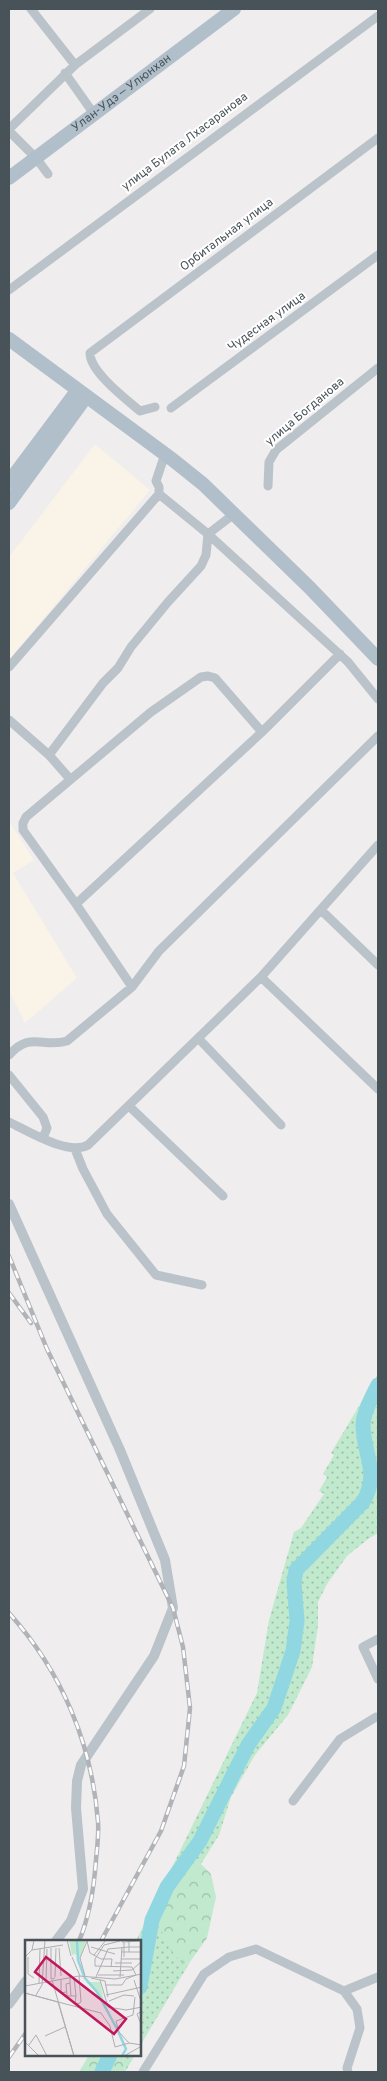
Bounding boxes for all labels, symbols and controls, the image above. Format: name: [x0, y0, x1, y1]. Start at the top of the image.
street label: Улан-Удэ — Улюнхан: [69, 51, 175, 136]
street label: улица Булата Лхасаранова: [119, 89, 251, 195]
street label: Орбитальная улица: [177, 195, 277, 275]
street label: Чудесная улица: [225, 288, 309, 356]
street label: улица Богданова: [262, 374, 348, 450]
inset map: [25, 1940, 141, 2056]

